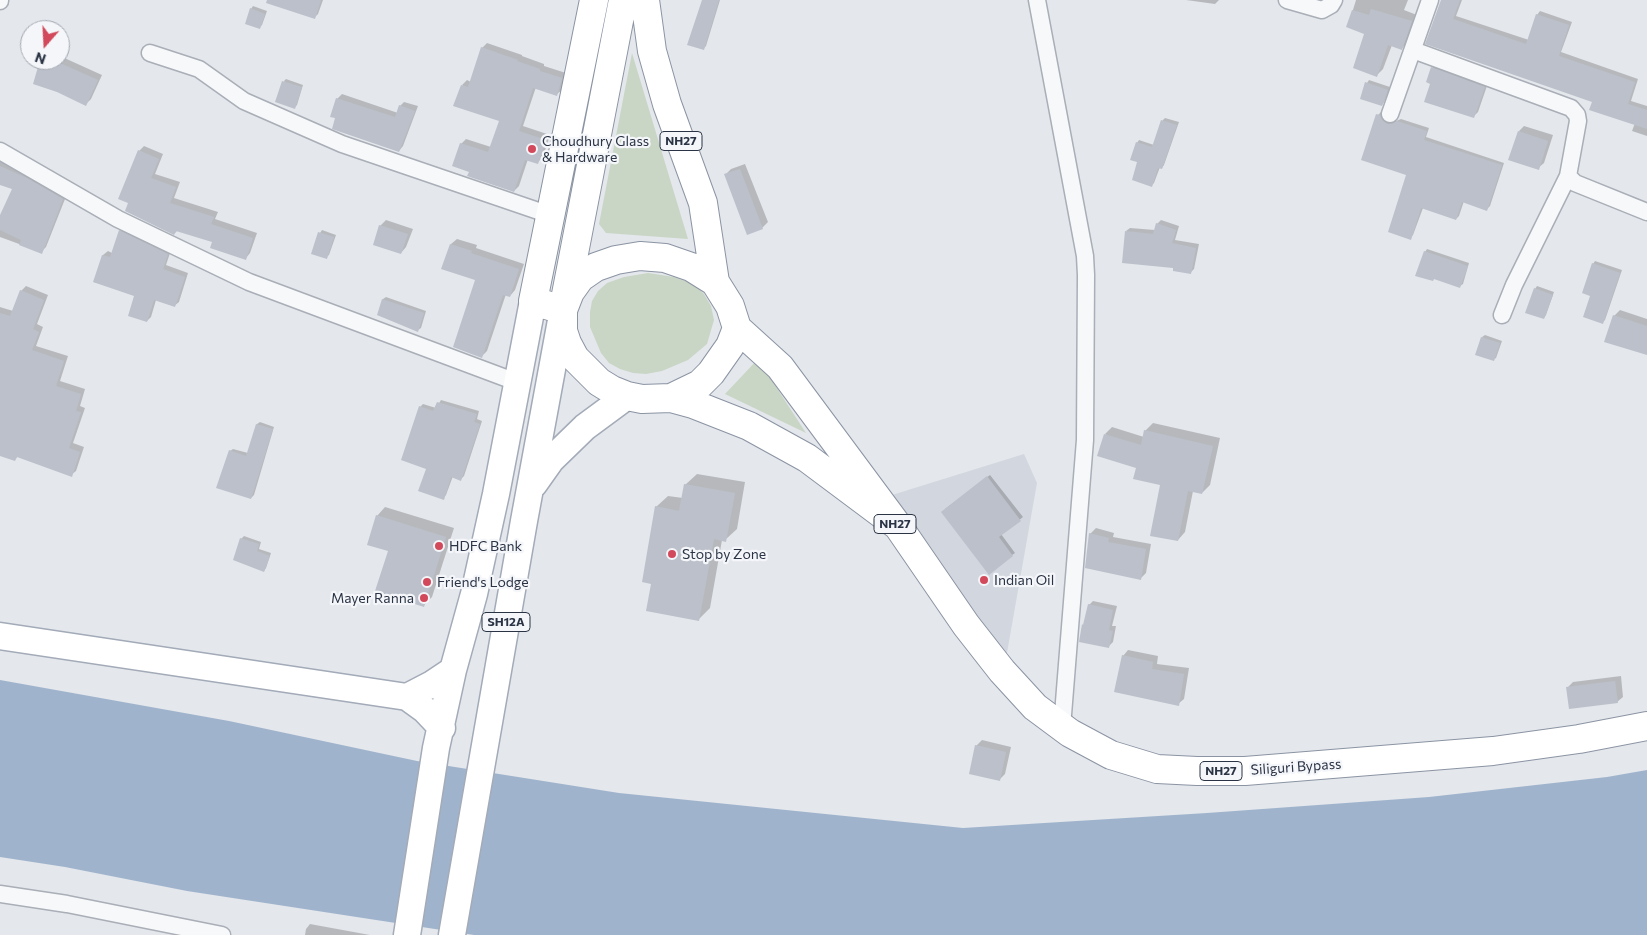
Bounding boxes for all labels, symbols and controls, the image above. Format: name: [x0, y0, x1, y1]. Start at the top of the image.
north arrow: [20, 20, 70, 70]
text: N: [33, 49, 48, 68]
road number: NH27: [660, 132, 702, 150]
place label: Choudhury Glass & Hardware: [542, 133, 649, 166]
marker: Choudhury Glass & Hardware: [526, 143, 538, 155]
road number: NH27: [874, 514, 916, 534]
place label: HDFC Bank: [449, 538, 522, 554]
marker: HDFC Bank: [433, 540, 445, 552]
place label: Stop by Zone: [682, 546, 766, 562]
marker: Stop by Zone: [666, 548, 678, 560]
place label: Indian Oil: [994, 572, 1054, 588]
place label: Friend's Lodge: [437, 574, 529, 590]
marker: Indian Oil: [978, 574, 990, 586]
marker: Friend's Lodge: [421, 576, 433, 588]
place label: Mayer Ranna: [331, 590, 414, 606]
marker: Mayer Ranna: [418, 592, 430, 604]
road number: SH12A: [482, 612, 530, 632]
street label: Siliguri Bypass: [1250, 755, 1342, 779]
road number: NH27: [1200, 761, 1242, 780]

